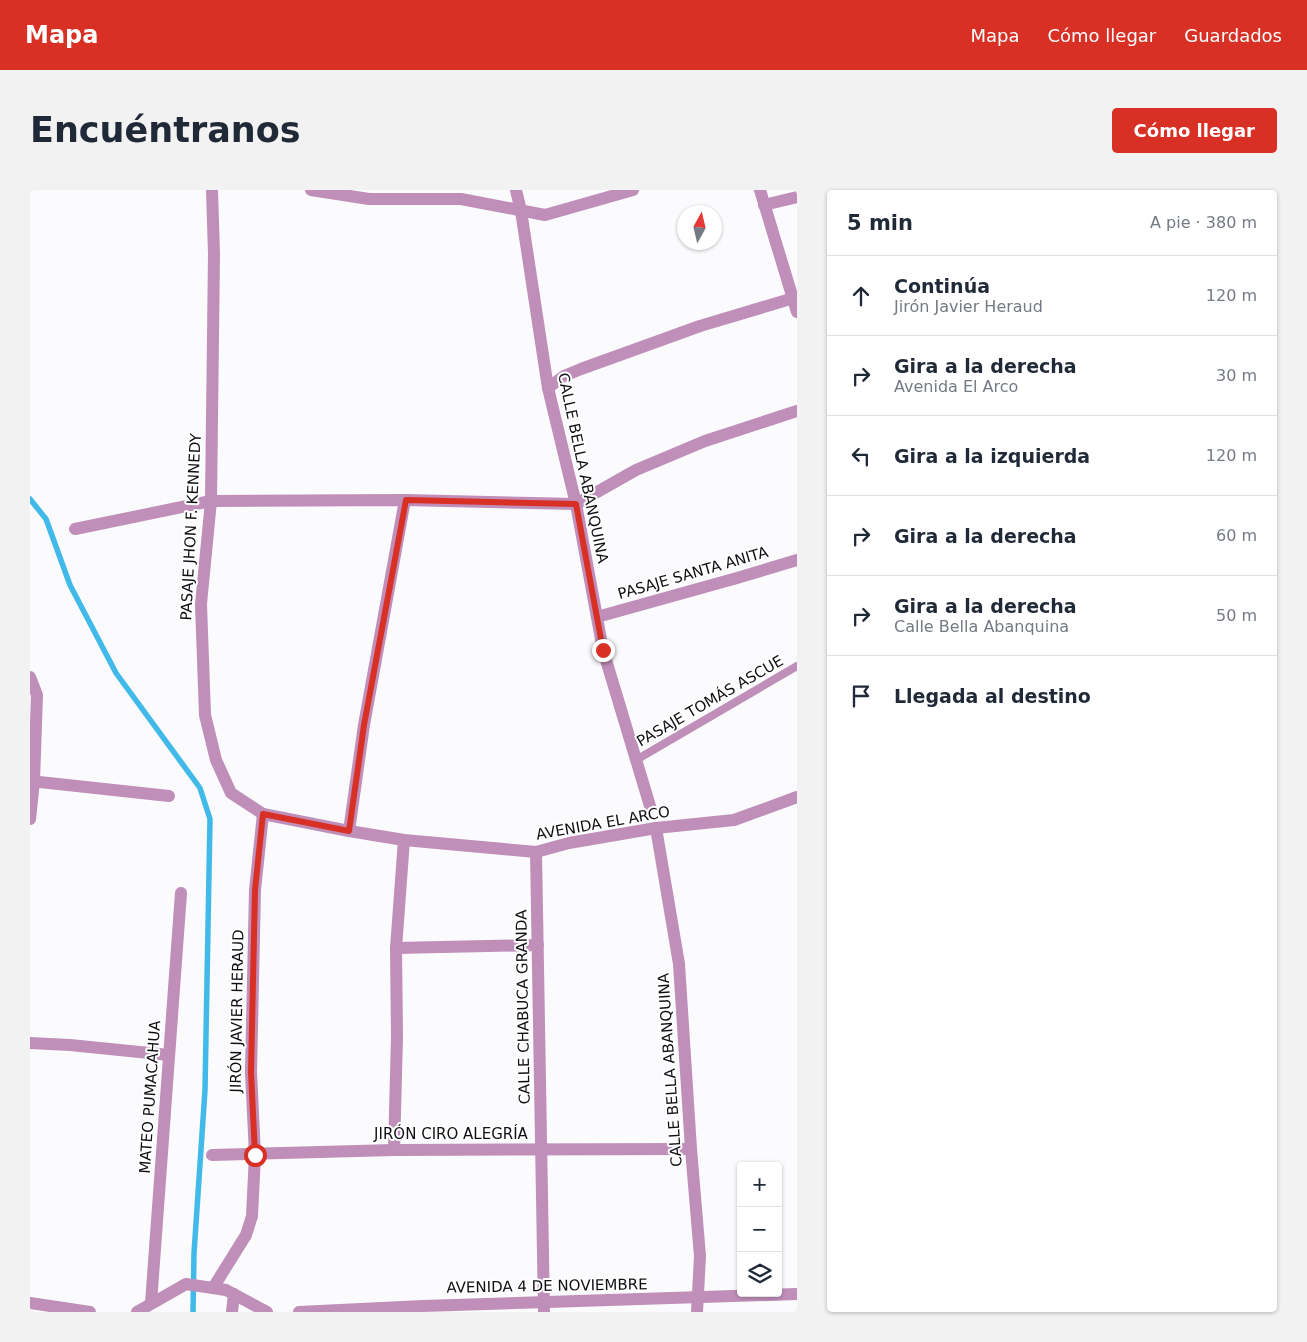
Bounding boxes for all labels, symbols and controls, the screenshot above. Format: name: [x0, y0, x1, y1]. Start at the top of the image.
text: Mapa: [25, 21, 98, 49]
text: Mapa: [970, 25, 1019, 46]
text: Cómo llegar: [1047, 25, 1156, 46]
text: Guardados: [1184, 25, 1282, 46]
button: Cómo llegar: [1112, 108, 1277, 153]
text: Encuéntranos: [30, 110, 301, 150]
north arrow: [677, 205, 722, 250]
text: 5 min: [847, 211, 913, 235]
text: A pie · 380 m: [1150, 213, 1257, 232]
text: Continúa: [894, 275, 990, 297]
icon: ahead: [847, 282, 875, 310]
text: 120 m: [1206, 286, 1257, 305]
text: Jirón Javier Heraud: [894, 297, 1043, 316]
text: Gira a la derecha: [894, 355, 1077, 377]
icon: right: [847, 362, 875, 390]
text: 30 m: [1216, 366, 1257, 385]
street label: CALLE BELLA ABANQUINA: [554, 371, 612, 566]
text: Avenida El Arco: [894, 377, 1018, 396]
street label: PASAJE JHON F. KENNEDY: [177, 432, 205, 621]
icon: left: [847, 442, 875, 470]
text: Gira a la izquierda: [894, 445, 1090, 467]
text: 120 m: [1206, 446, 1257, 465]
icon: right: [847, 522, 875, 550]
text: Gira a la derecha: [894, 525, 1077, 547]
text: 60 m: [1216, 526, 1257, 545]
street label: PASAJE SANTA ANITA: [616, 543, 771, 603]
text: Gira a la derecha: [894, 595, 1077, 617]
icon: right: [847, 602, 875, 630]
text: 50 m: [1216, 606, 1257, 625]
text: Calle Bella Abanquina: [894, 617, 1069, 636]
route end: [592, 639, 615, 662]
street label: PASAJE TOMÁS ASCUE: [633, 651, 786, 750]
icon: arrive: [847, 682, 875, 710]
text: Llegada al destino: [894, 685, 1091, 707]
street label: AVENIDA EL ARCO: [535, 802, 671, 844]
street label: CALLE CHABUCA GRANDA: [512, 909, 534, 1105]
street label: JIRÓN JAVIER HERAUD: [226, 929, 247, 1094]
street label: CALLE BELLA ABANQUINA: [654, 972, 686, 1168]
street label: MATEO PUMACAHUA: [136, 1019, 164, 1174]
street label: JIRÓN CIRO ALEGRÍA: [373, 1124, 529, 1143]
route start: [244, 1144, 267, 1167]
map controls: [737, 1162, 782, 1297]
button: +: [737, 1162, 782, 1207]
button: −: [737, 1207, 782, 1252]
button: layers: [737, 1252, 782, 1297]
street label: AVENIDA 4 DE NOVIEMBRE: [446, 1275, 648, 1297]

